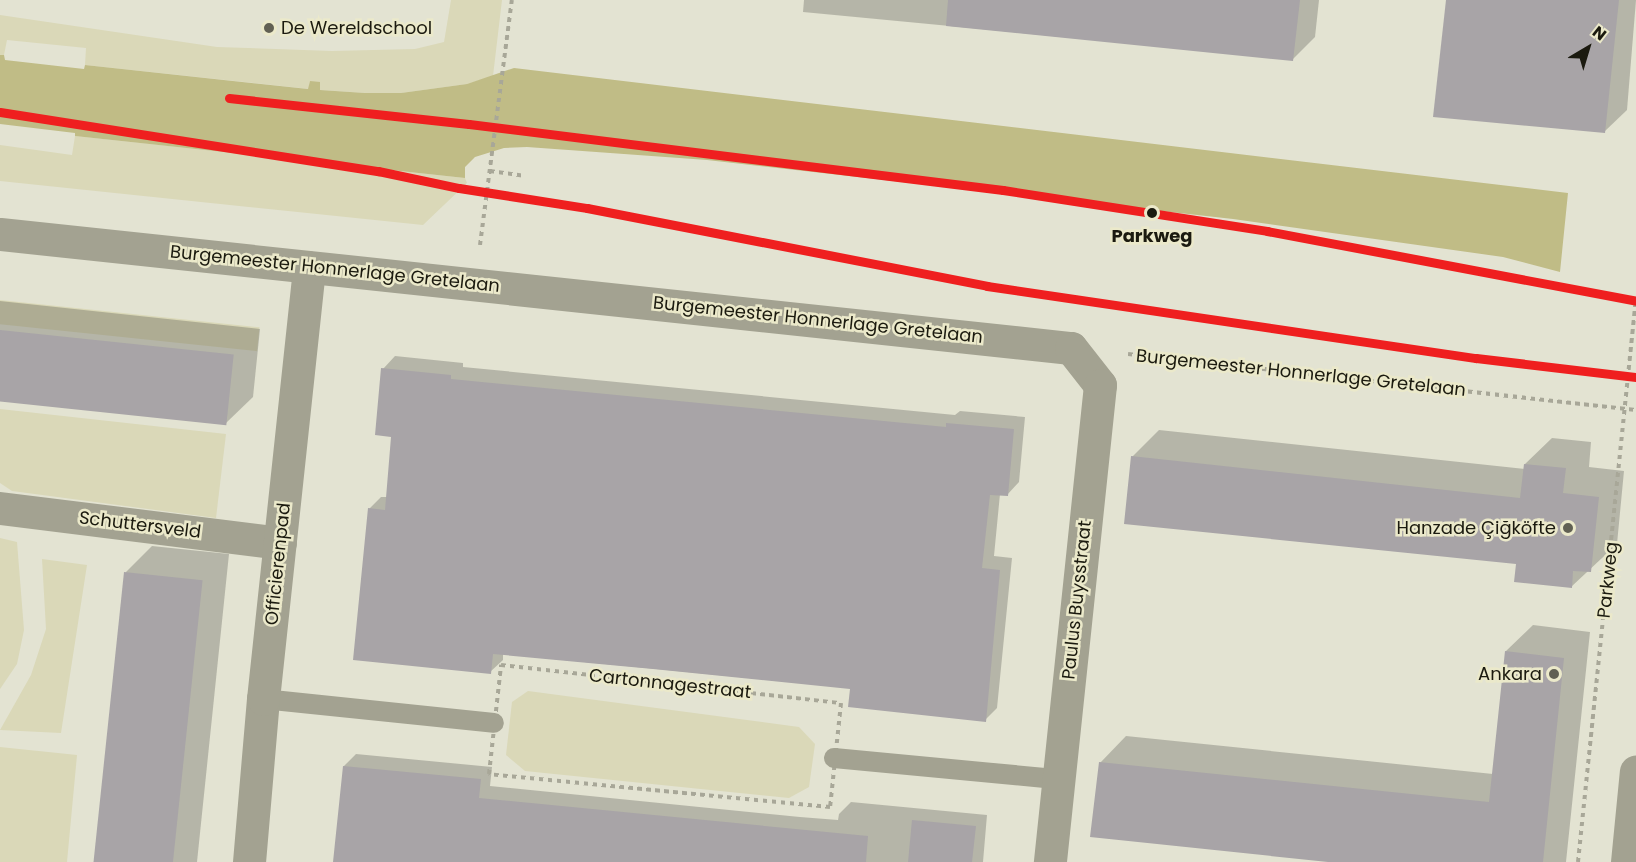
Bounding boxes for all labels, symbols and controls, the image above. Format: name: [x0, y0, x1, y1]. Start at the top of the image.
place label: De Wereldschool: [281, 17, 432, 39]
north arrow: [1558, 18, 1618, 78]
marker: De Wereldschool: [262, 21, 276, 35]
text: N: [1588, 21, 1611, 46]
marker: Parkweg: [1142, 203, 1162, 223]
place label: Parkweg: [1111, 225, 1193, 247]
street label: Burgemeester Honnerlage Gretelaan: [169, 241, 501, 297]
street label: Burgemeester Honnerlage Gretelaan: [652, 292, 984, 348]
street label: Burgemeester Honnerlage Gretelaan: [1135, 345, 1467, 401]
street label: Officierenpad: [261, 502, 295, 626]
street label: Schuttersveld: [78, 507, 202, 543]
place label: Hanzade Çiğköfte: [1396, 517, 1556, 539]
street label: Paulus Buysstraat: [1058, 519, 1096, 681]
marker: Hanzade Çiğköfte: [1561, 521, 1575, 535]
street label: Parkweg: [1593, 541, 1623, 619]
place label: Ankara: [1478, 663, 1542, 685]
street label: Cartonnagestraat: [588, 665, 752, 703]
marker: Ankara: [1547, 667, 1561, 681]

